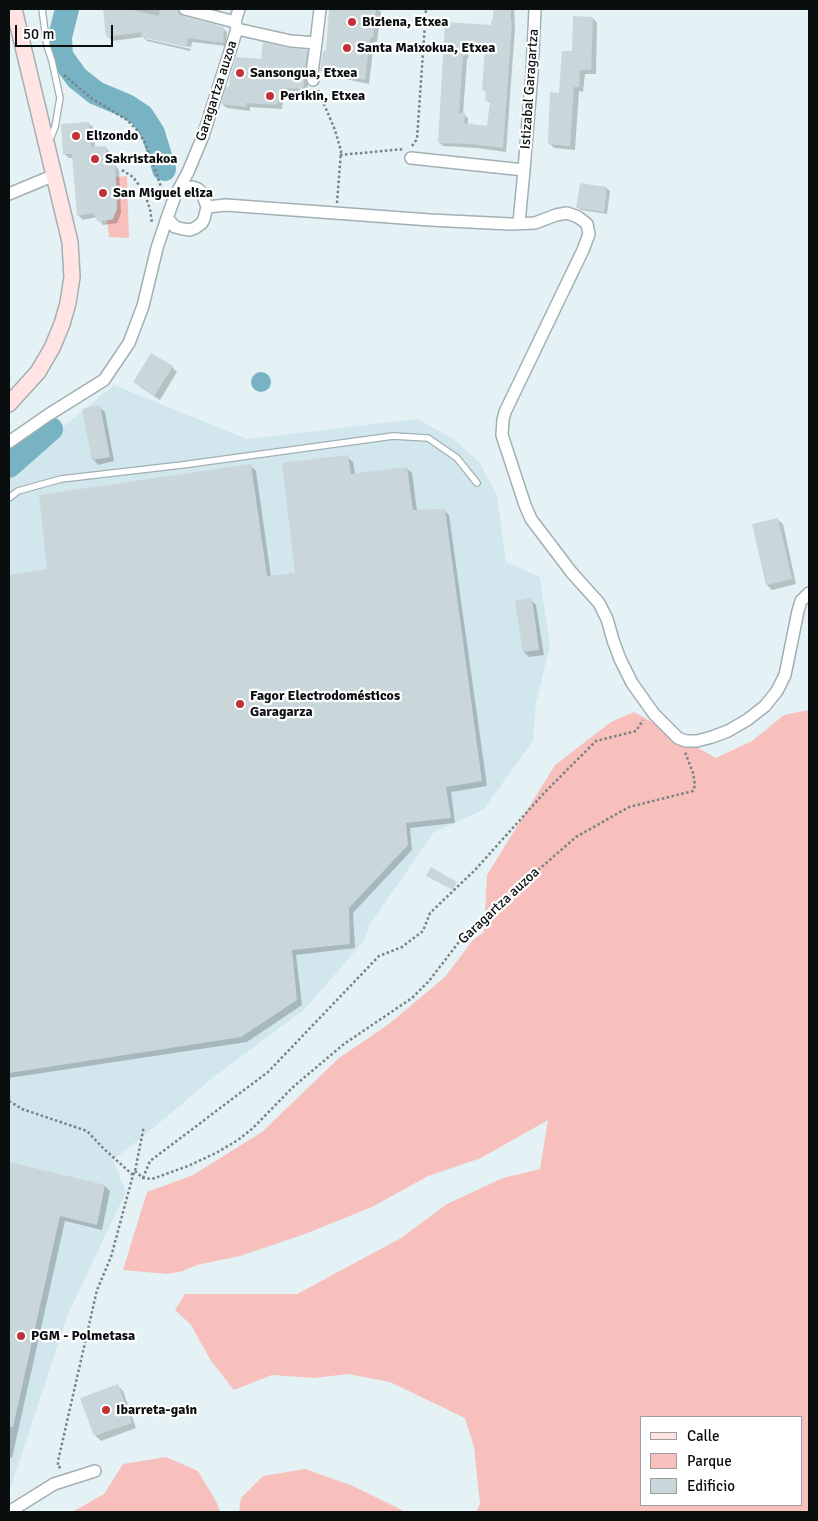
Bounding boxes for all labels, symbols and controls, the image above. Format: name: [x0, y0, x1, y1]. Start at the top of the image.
place label: Biziena, Etxea: [362, 14, 448, 30]
scale bar: [18, 15, 115, 47]
marker: Biziena, Etxea: [346, 16, 358, 28]
text: 50 m: [23, 25, 54, 43]
street label: Istizabal Garagartza: [517, 28, 543, 150]
street label: Garagartza auzoa: [193, 39, 241, 143]
place label: Santa Maixokua, Etxea: [357, 40, 495, 56]
marker: Santa Maixokua, Etxea: [341, 42, 353, 54]
place label: Sansongua, Etxea: [250, 65, 357, 81]
marker: Sansongua, Etxea: [234, 67, 246, 79]
place label: Perikin, Etxea: [280, 88, 365, 104]
marker: Perikin, Etxea: [264, 90, 276, 102]
place label: Elizondo: [86, 128, 138, 144]
marker: Elizondo: [70, 130, 82, 142]
place label: Sakristakoa: [105, 151, 178, 167]
marker: Sakristakoa: [89, 153, 101, 165]
place label: San Miguel eliza: [113, 185, 213, 201]
marker: San Miguel eliza: [97, 187, 109, 199]
place label: Fagor Electrodomésticos Garagarza: [250, 688, 400, 720]
marker: Fagor Electrodomésticos Garagarza: [234, 698, 246, 710]
street label: Garagartza auzoa: [455, 864, 543, 948]
place label: PGM - Polmetasa: [31, 1328, 135, 1344]
marker: PGM - Polmetasa: [15, 1330, 27, 1342]
place label: Ibarreta-gain: [116, 1402, 197, 1418]
marker: Ibarreta-gain: [100, 1404, 112, 1416]
legend: [640, 1416, 803, 1506]
text: Calle: [687, 1427, 720, 1445]
text: Parque: [687, 1452, 732, 1470]
text: Edificio: [687, 1477, 735, 1495]

